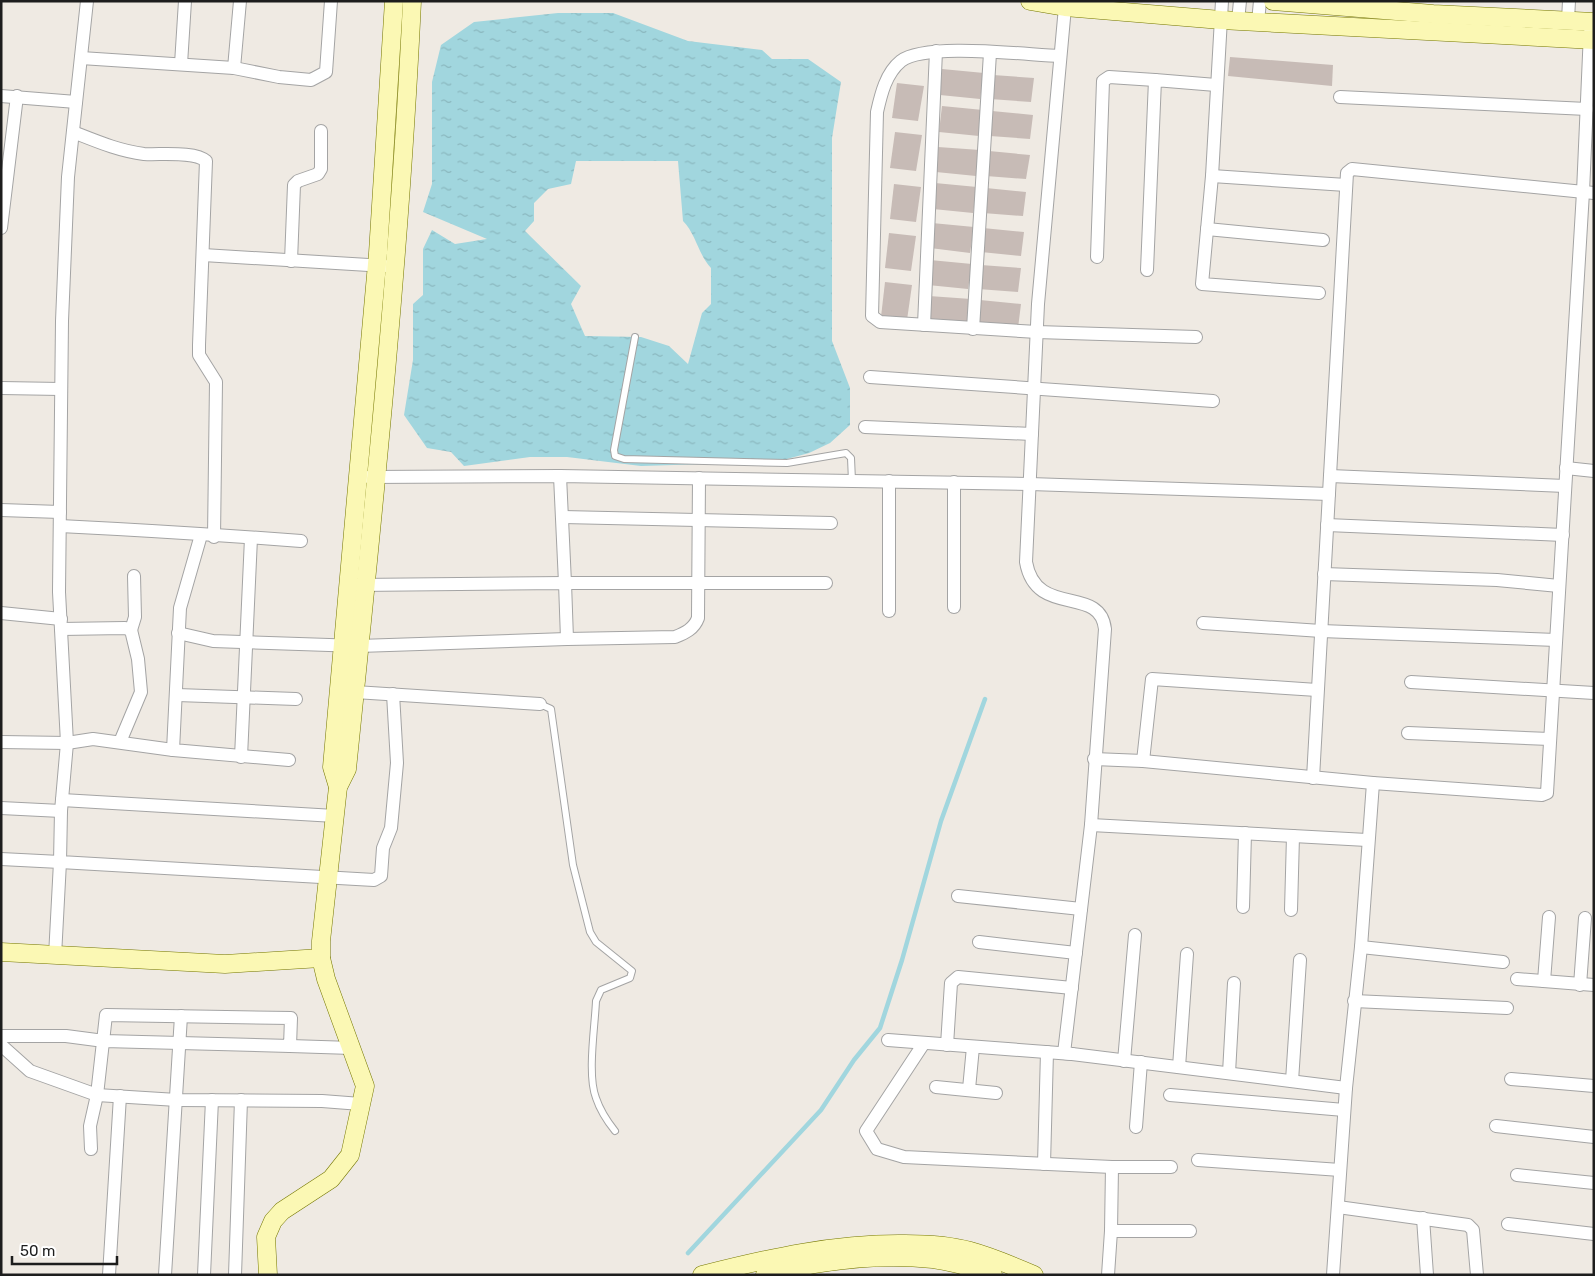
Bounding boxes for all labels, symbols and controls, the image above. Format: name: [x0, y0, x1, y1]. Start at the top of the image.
scale bar: [12, 1234, 118, 1266]
text: 50 m: [20, 1242, 55, 1260]

